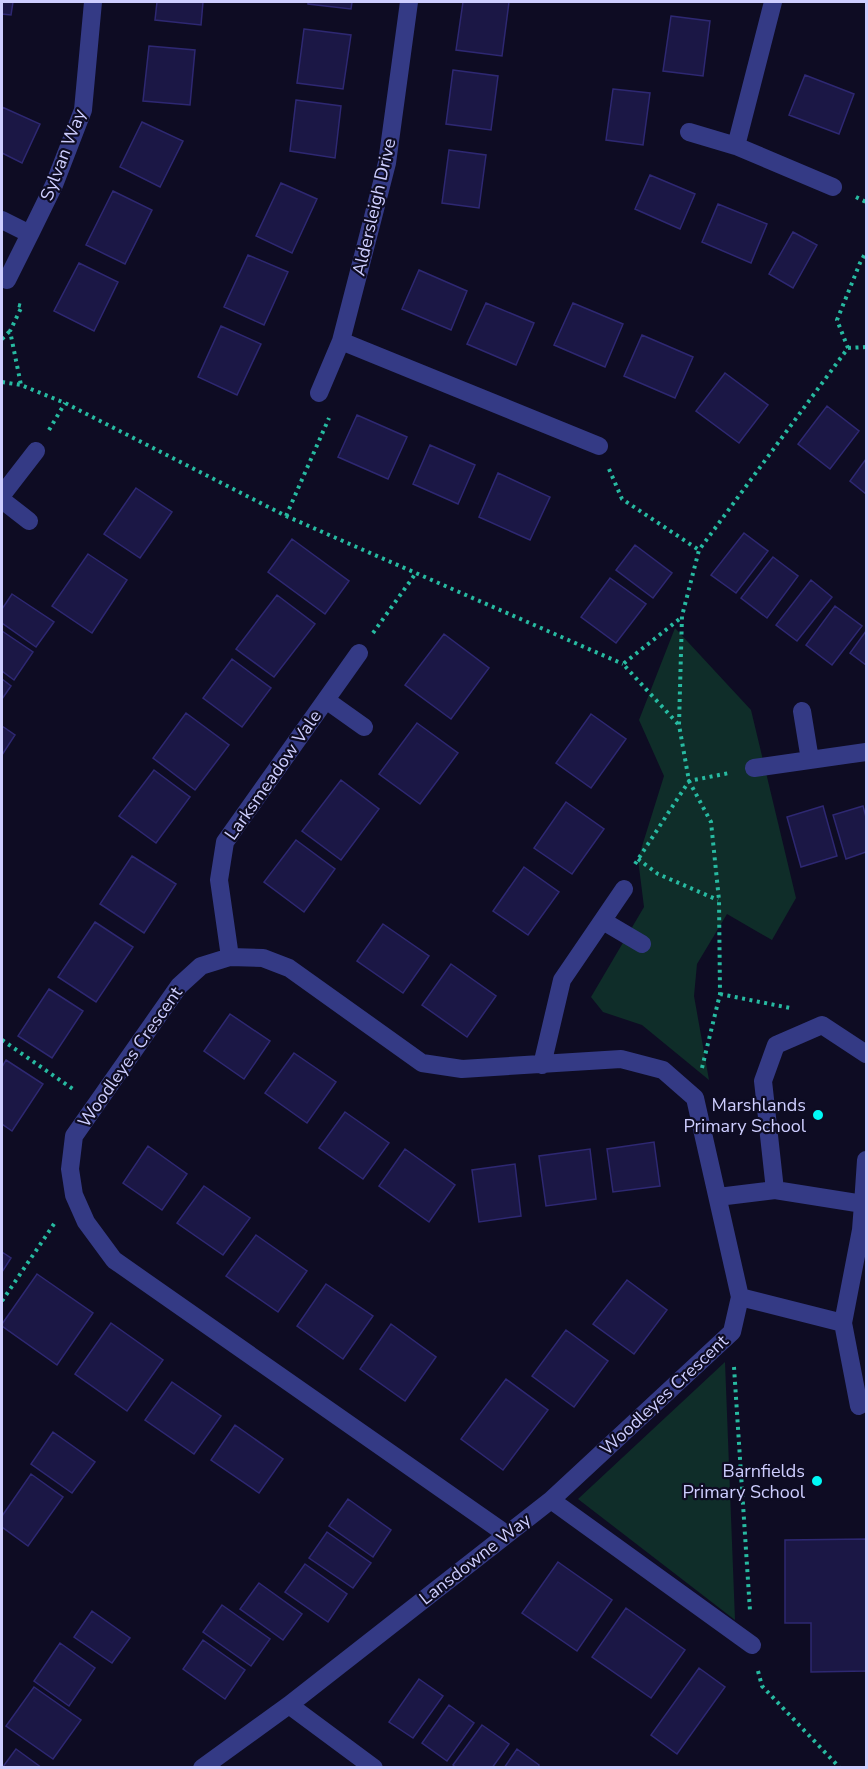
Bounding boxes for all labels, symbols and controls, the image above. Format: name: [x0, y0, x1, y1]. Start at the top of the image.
street label: Sylvan Way: [35, 105, 92, 204]
street label: Aldersleigh Drive: [347, 136, 401, 278]
street label: Larksmeadow Vale: [219, 705, 327, 845]
street label: Woodleyes Crescent: [72, 981, 188, 1132]
place label: Marshlands Primary School: [683, 1093, 807, 1138]
marker: Marshlands Primary School: [811, 1108, 825, 1122]
street label: Woodleyes Crescent: [595, 1329, 734, 1461]
place label: Barnfields Primary School: [682, 1459, 806, 1504]
marker: Barnfields Primary School: [810, 1474, 824, 1488]
street label: Lansdowne Way: [414, 1507, 536, 1610]

